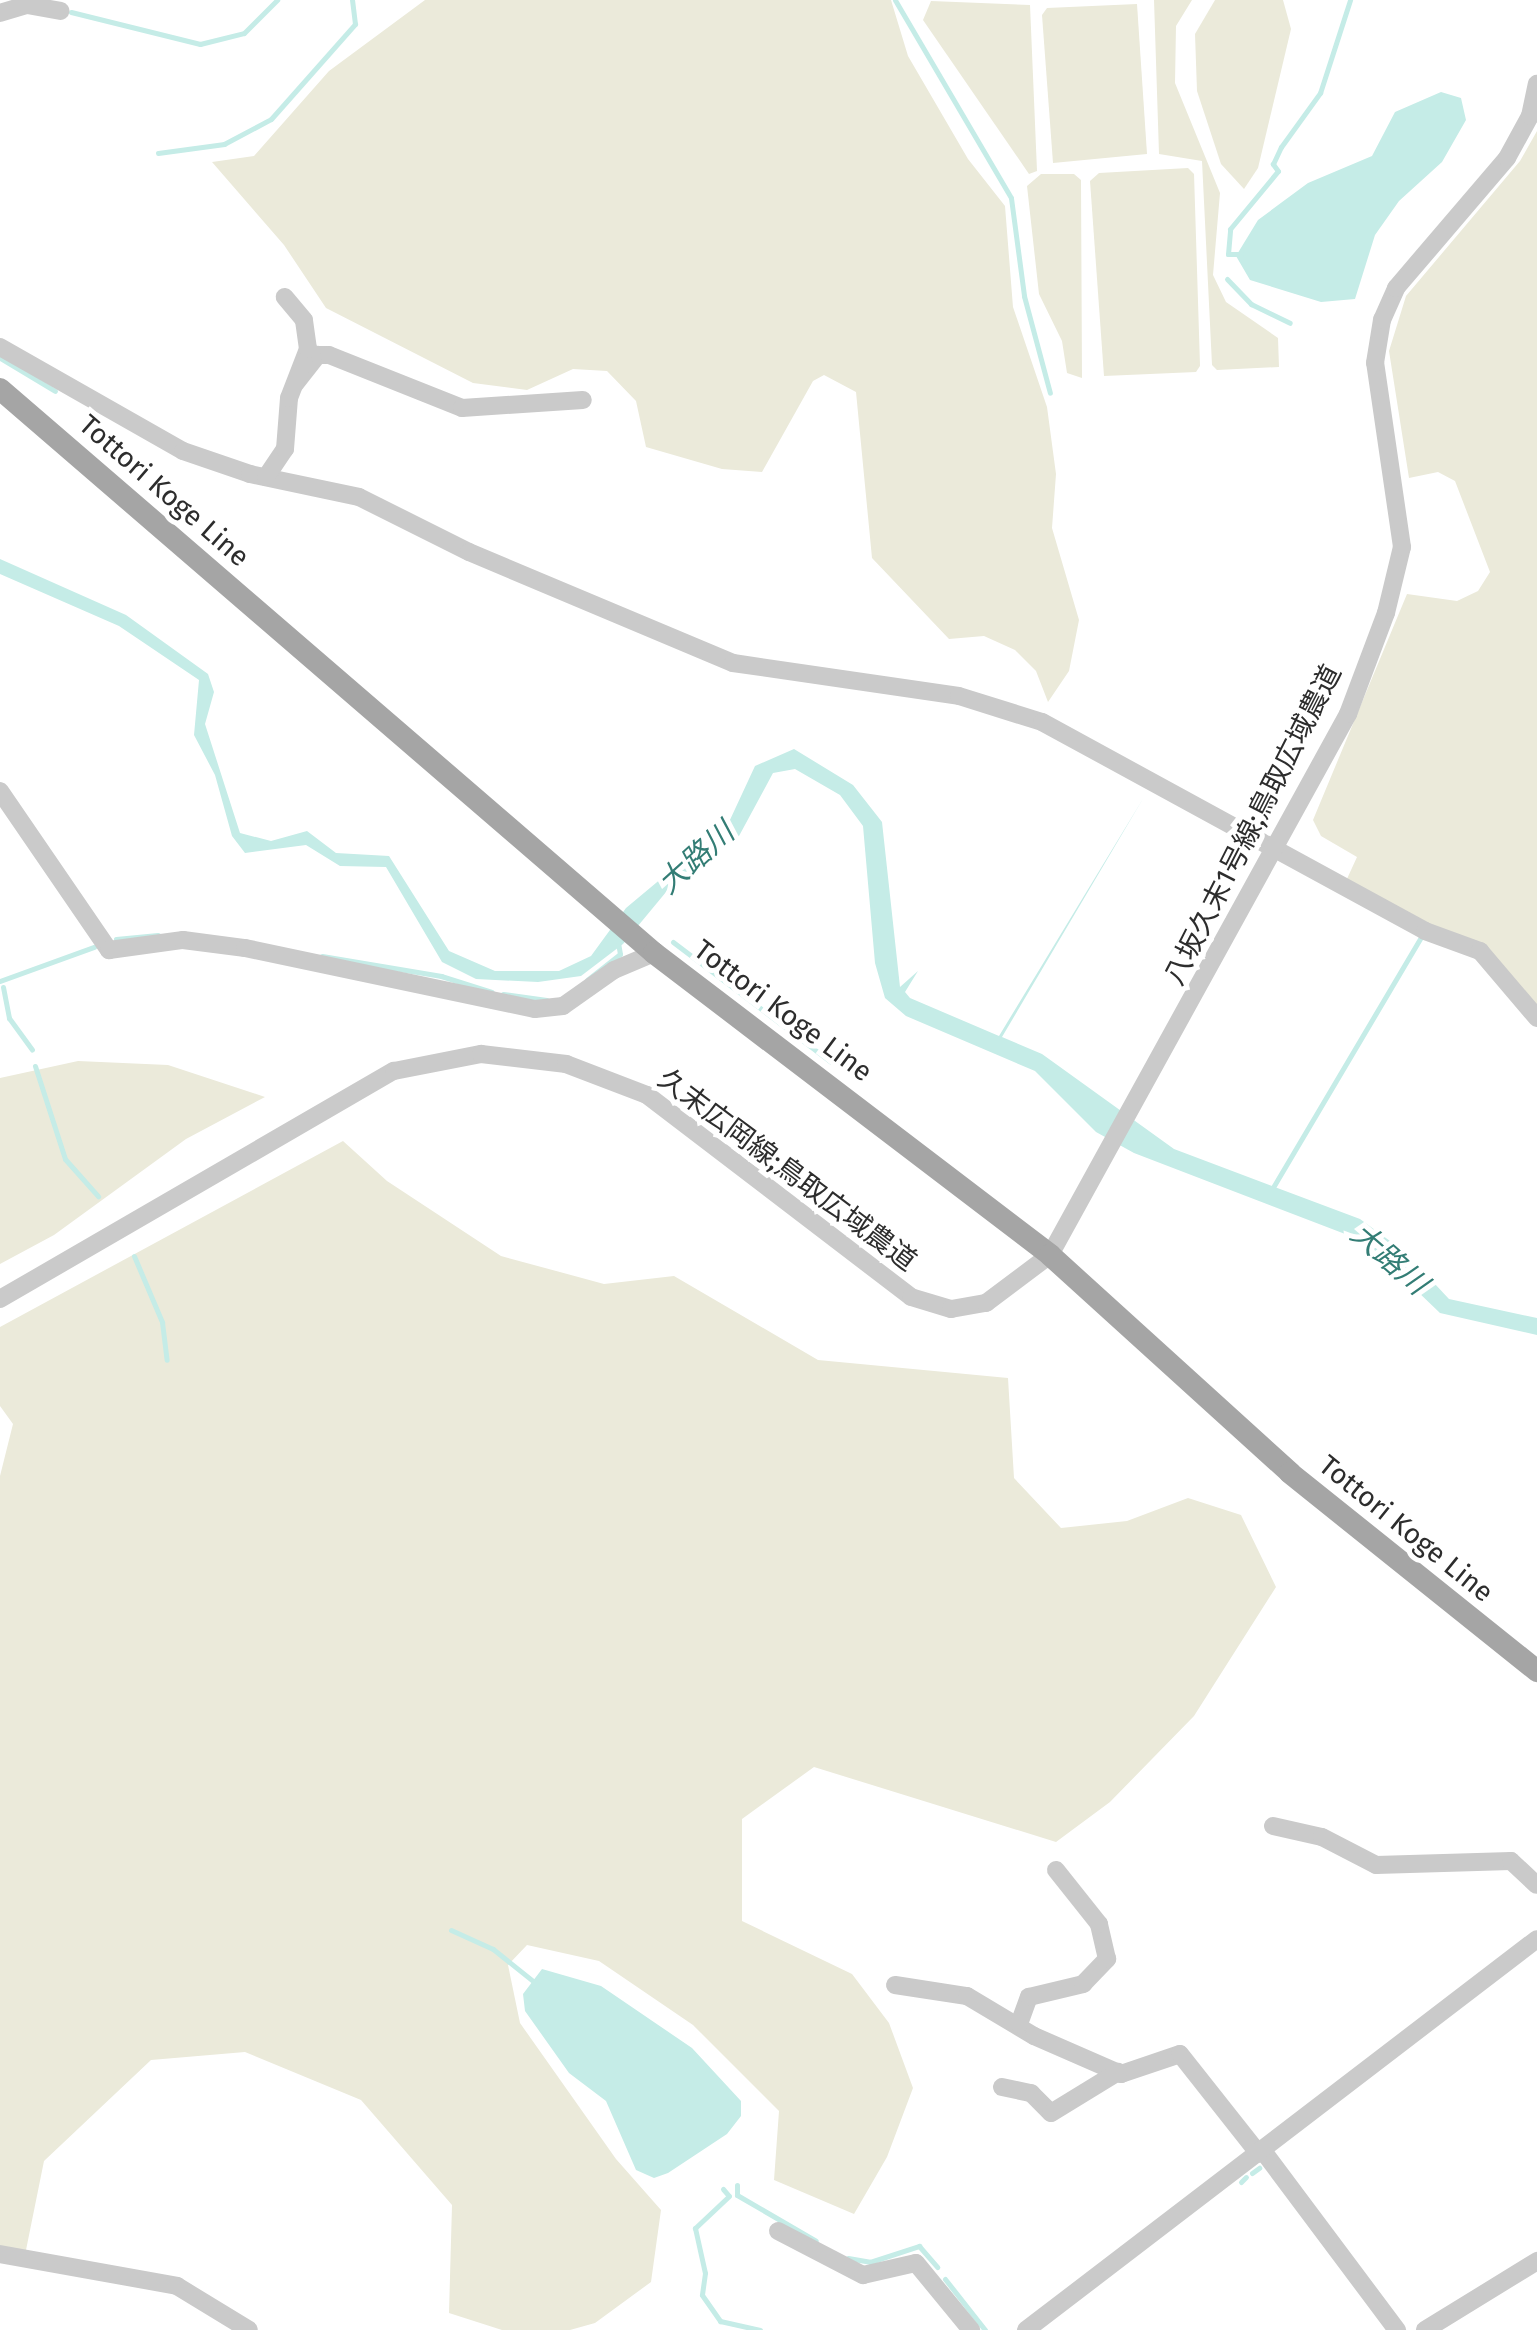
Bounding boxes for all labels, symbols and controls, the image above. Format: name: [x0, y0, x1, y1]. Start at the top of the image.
street label: Tottori Koge Line: [72, 408, 256, 574]
street label: 八坂久末1号線;鳥取広域農道: [1157, 659, 1349, 991]
water label: 大路川: [651, 815, 741, 901]
street label: Tottori Koge Line: [687, 933, 879, 1089]
street label: 久末広岡線;鳥取広域農道: [651, 1062, 923, 1278]
water label: 大路川: [1343, 1216, 1435, 1302]
street label: Tottori Koge Line: [1312, 1449, 1500, 1609]

